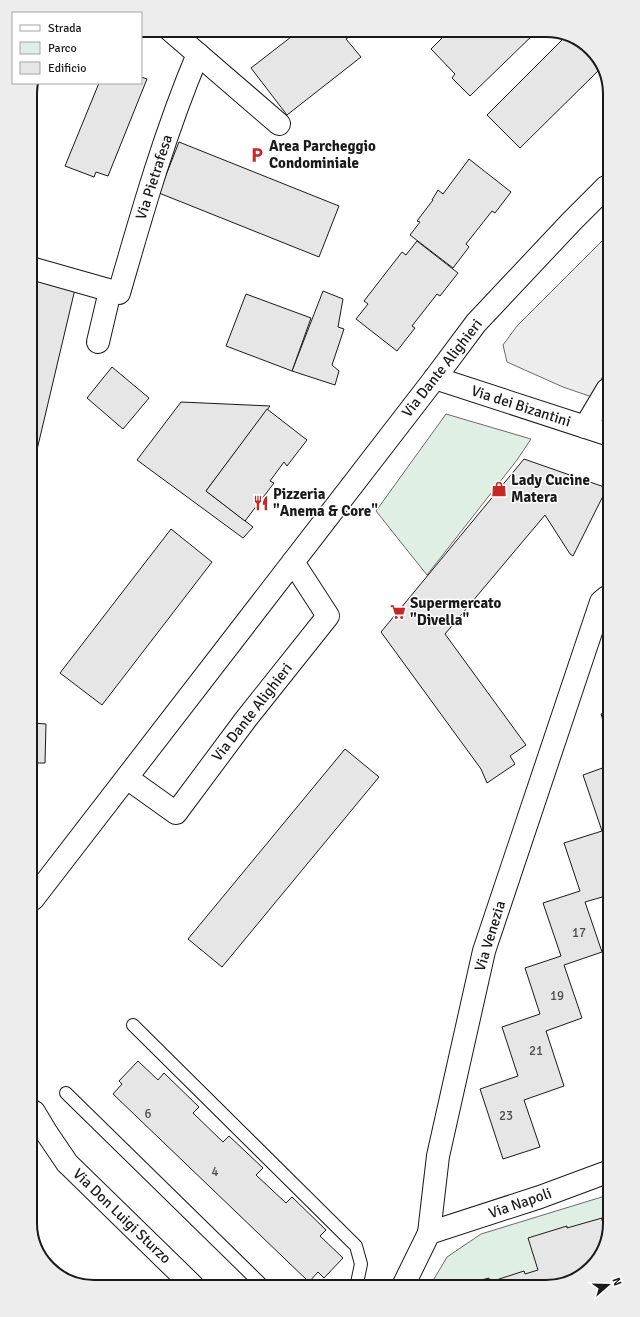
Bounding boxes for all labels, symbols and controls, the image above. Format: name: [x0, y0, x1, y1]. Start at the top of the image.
legend: [12, 12, 142, 84]
text: Strada: [48, 21, 82, 36]
text: Parco: [48, 41, 77, 56]
text: Edificio: [48, 61, 86, 76]
street label: Via Pietrafesa: [132, 132, 176, 222]
place label: Area Parcheggio Condominiale: [269, 137, 376, 172]
parking icon: Area Parcheggio Condominiale: [248, 146, 266, 164]
street label: Via Dante Alighieri: [398, 315, 486, 421]
street label: Via dei Bizantini: [469, 381, 573, 431]
place label: Lady Cucine Matera: [511, 471, 590, 506]
shop icon: Lady Cucine Matera: [490, 480, 508, 498]
place label: Pizzeria "Anema & Core": [273, 485, 378, 520]
restaurant icon: Pizzeria "Anema & Core": [252, 494, 270, 512]
place label: Supermercato "Divella": [410, 594, 502, 629]
supermarket icon: Supermercato "Divella": [389, 603, 407, 621]
street label: Via Dante Alighieri: [208, 659, 296, 765]
street label: Via Venezia: [471, 898, 509, 974]
house number: 17: [572, 925, 586, 941]
house number: 19: [550, 988, 564, 1004]
house number: 21: [529, 1043, 543, 1059]
house number: 6: [144, 1106, 152, 1122]
house number: 23: [499, 1108, 513, 1124]
house number: 4: [211, 1164, 219, 1180]
street label: Via Don Luigi Sturzo: [69, 1165, 175, 1267]
street label: Via Napoli: [486, 1184, 554, 1222]
north arrow: [588, 1265, 628, 1305]
text: N: [610, 1276, 624, 1288]

